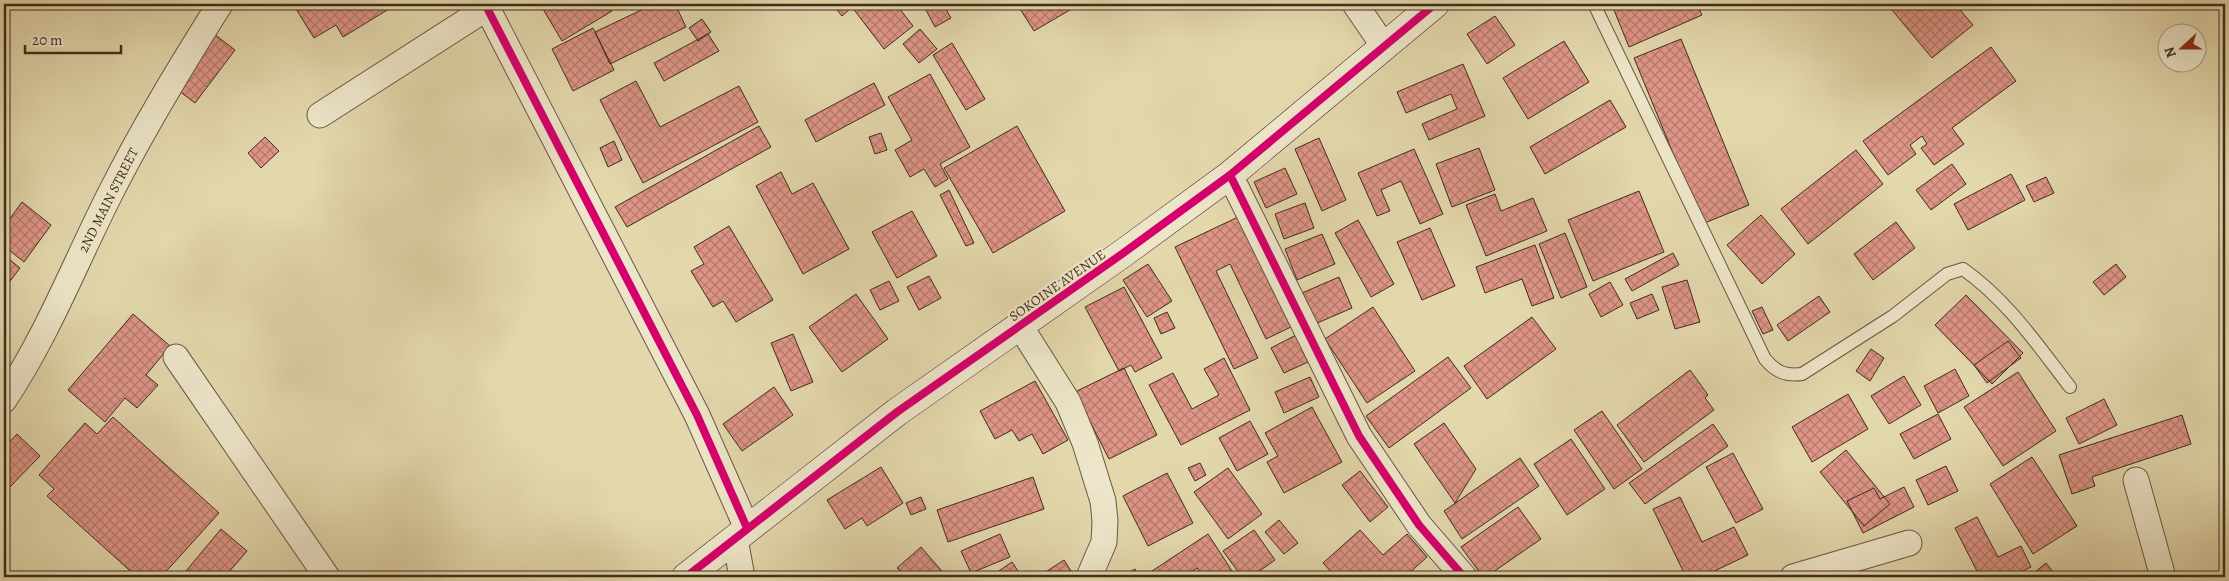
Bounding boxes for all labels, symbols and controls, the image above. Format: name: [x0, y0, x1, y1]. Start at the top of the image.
scale bar: [25, 22, 121, 54]
north arrow: [2156, 22, 2206, 72]
text: 20 m: [32, 30, 63, 50]
text: N: [2160, 44, 2181, 61]
street label: 2ND MAIN STREET: [74, 144, 143, 256]
street label: SOKOINE AVENUE: [1005, 245, 1109, 326]

